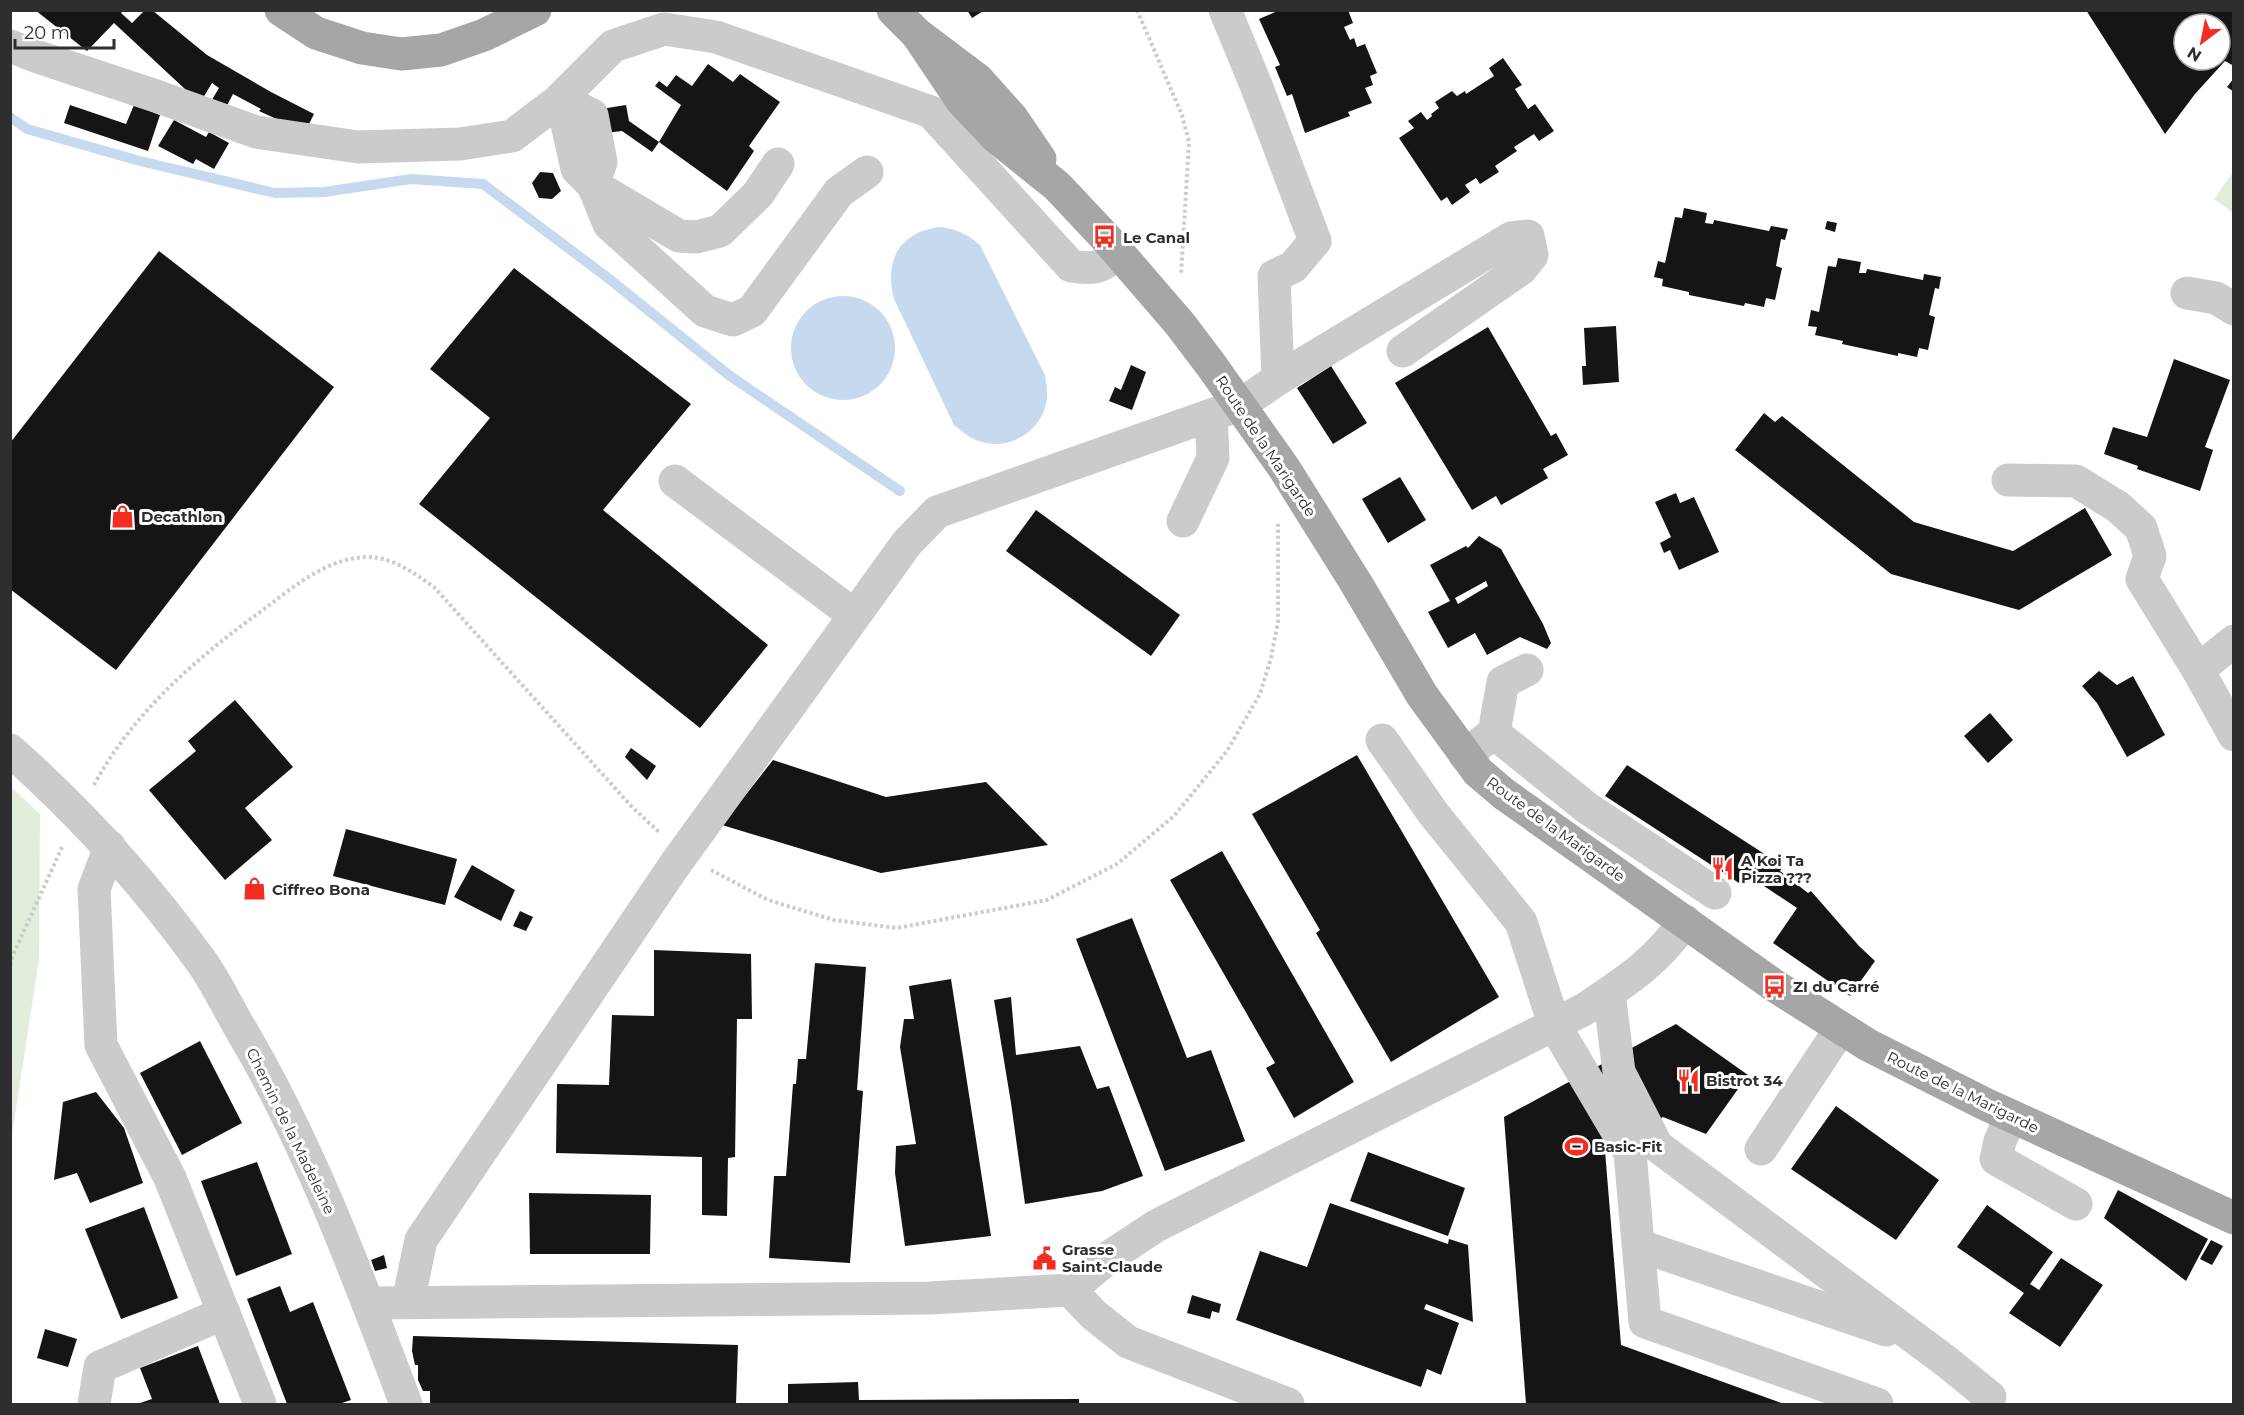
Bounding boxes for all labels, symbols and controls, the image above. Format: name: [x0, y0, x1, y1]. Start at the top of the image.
scale bar: [15, 12, 114, 50]
north arrow: [2172, 12, 2232, 72]
text: 20 m: [24, 22, 70, 44]
text: N: [2184, 43, 2205, 66]
bus stop icon: Le Canal: [1092, 224, 1118, 250]
place label: Le Canal: [1123, 228, 1190, 247]
street label: Route de la Marigarde: [1212, 372, 1320, 520]
shop icon: Decathlon: [110, 503, 136, 529]
place label: Decathlon: [141, 507, 223, 526]
street label: Route de la Marigarde: [1483, 772, 1629, 886]
place label: A Koi Ta Pizza ???: [1740, 851, 1812, 887]
restaurant icon: A Koi Ta Pizza ???: [1710, 856, 1736, 882]
shop icon: Ciffreo Bona: [241, 876, 267, 902]
place label: Ciffreo Bona: [272, 880, 370, 899]
bus stop icon: ZI du Carré: [1762, 973, 1788, 999]
place label: ZI du Carré: [1793, 977, 1879, 996]
street label: Chemin de la Madeleine: [242, 1045, 340, 1217]
street label: Route de la Marigarde: [1884, 1047, 2042, 1137]
restaurant icon: Bistrot 34: [1675, 1067, 1701, 1093]
place label: Bistrot 34: [1706, 1071, 1783, 1090]
sports icon: Basic-Fit: [1563, 1133, 1589, 1159]
place label: Basic-Fit: [1594, 1137, 1663, 1156]
place label: Grasse Saint-Claude: [1062, 1240, 1163, 1276]
public building icon: Grasse Saint-Claude: [1031, 1245, 1057, 1271]

